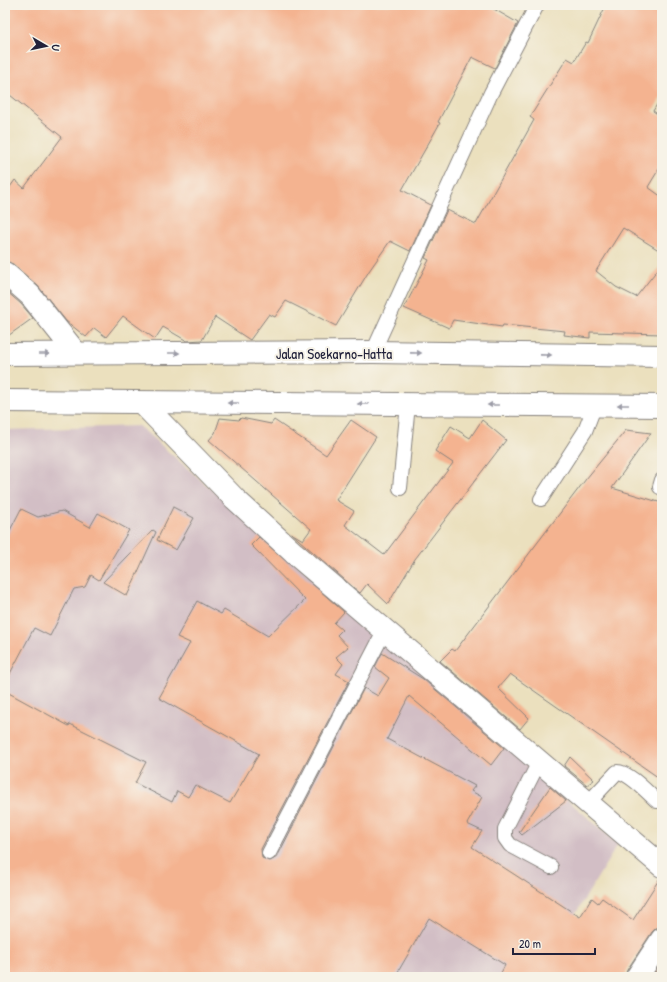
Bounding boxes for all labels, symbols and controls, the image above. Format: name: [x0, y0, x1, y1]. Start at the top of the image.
north arrow: [26, 26, 66, 66]
text: U: [48, 43, 63, 52]
street label: Jalan Soekarno-Hatta: [276, 343, 392, 364]
one-way arrow: [168, 350, 181, 356]
one-way arrow: [410, 350, 423, 356]
one-way arrow: [38, 351, 51, 357]
one-way arrow: [540, 352, 553, 358]
one-way arrow: [226, 400, 239, 406]
one-way arrow: [356, 401, 369, 407]
one-way arrow: [486, 402, 499, 408]
one-way arrow: [616, 402, 629, 408]
scale bar: [513, 930, 595, 956]
text: 20 m: [519, 935, 541, 952]

